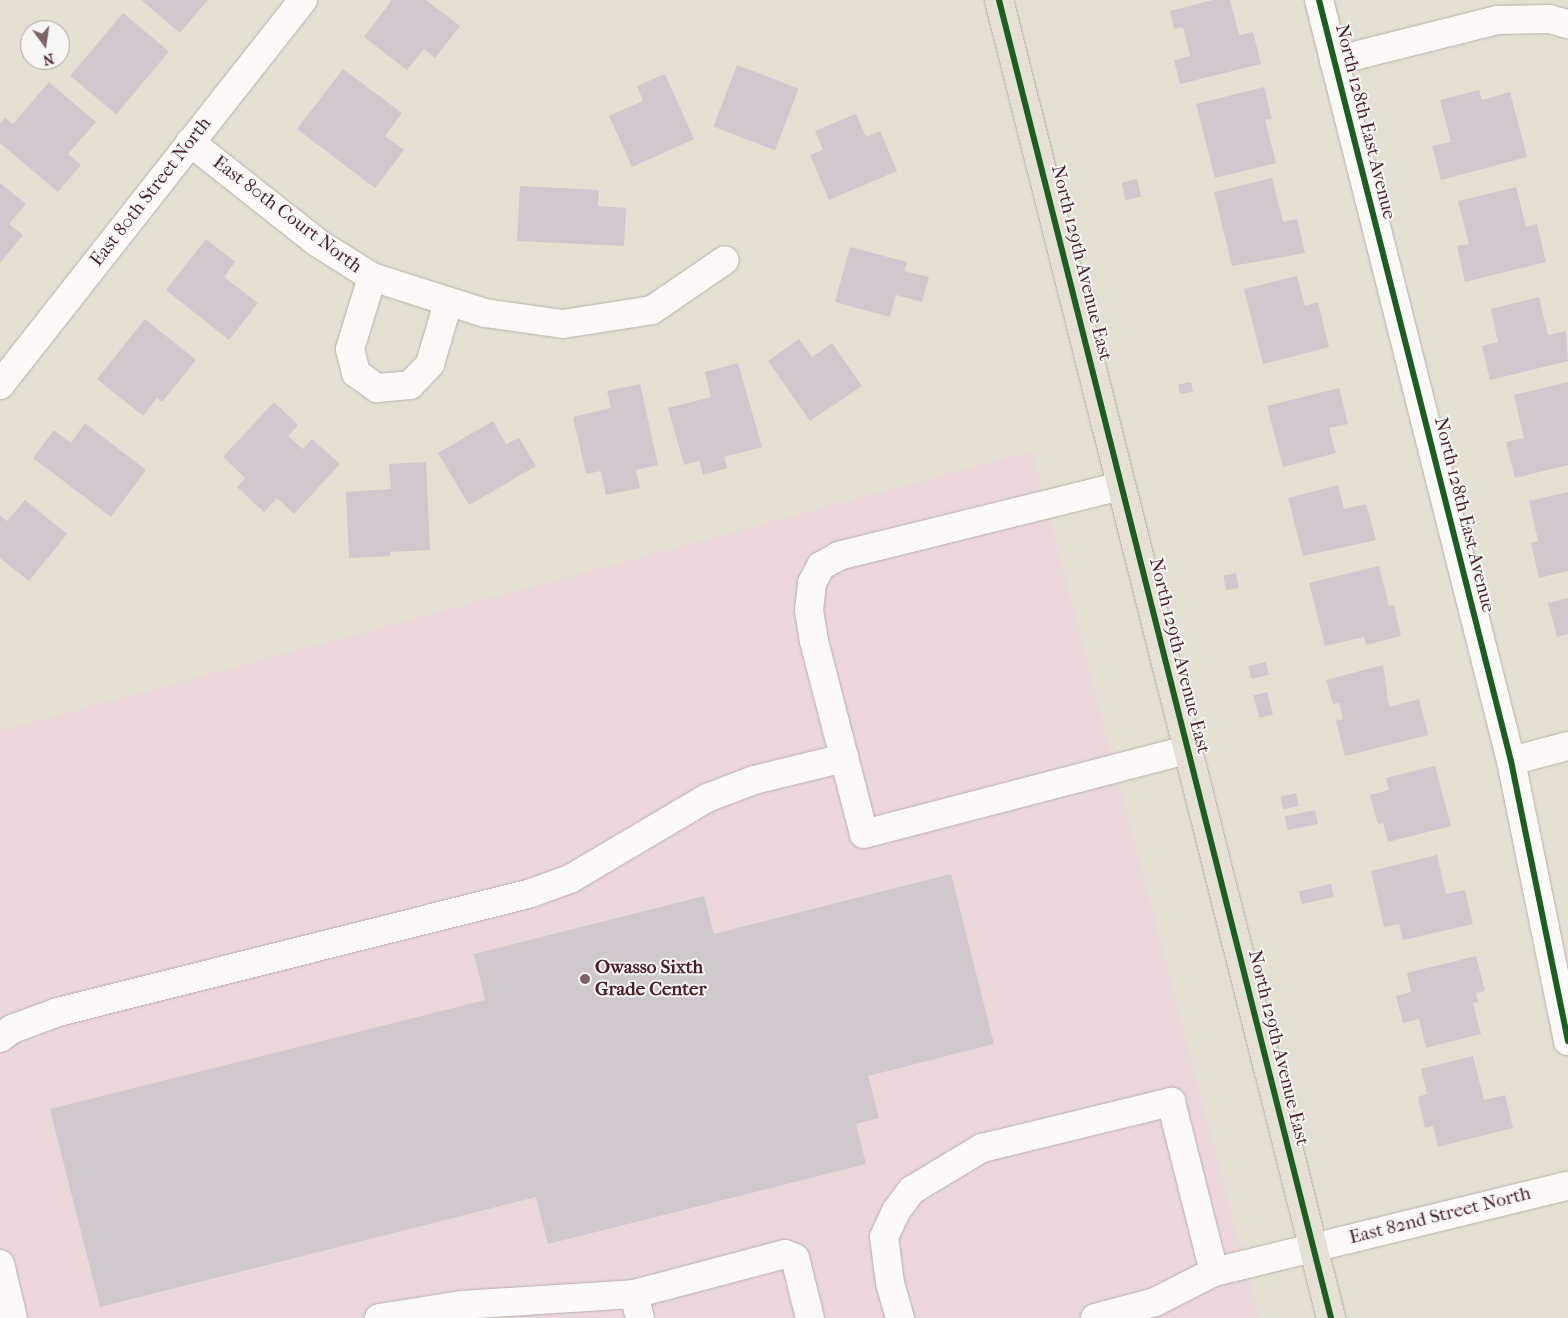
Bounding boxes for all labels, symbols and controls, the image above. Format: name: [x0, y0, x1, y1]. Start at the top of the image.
north arrow: [20, 20, 70, 70]
street label: North 128th East Avenue: [1330, 22, 1400, 222]
text: N: [41, 50, 56, 69]
street label: East 80th Street North: [86, 113, 216, 271]
street label: East 80th Court North: [208, 151, 366, 279]
street label: North 129th Avenue East: [1046, 163, 1116, 363]
street label: North 128th East Avenue: [1429, 415, 1499, 615]
street label: North 129th Avenue East: [1144, 556, 1214, 756]
street label: North 129th Avenue East: [1243, 948, 1313, 1148]
place label: Owasso Sixth Grade Center: [595, 957, 706, 1001]
marker: Owasso Sixth Grade Center: [579, 973, 591, 985]
street label: East 82nd Street North: [1347, 1182, 1533, 1250]

